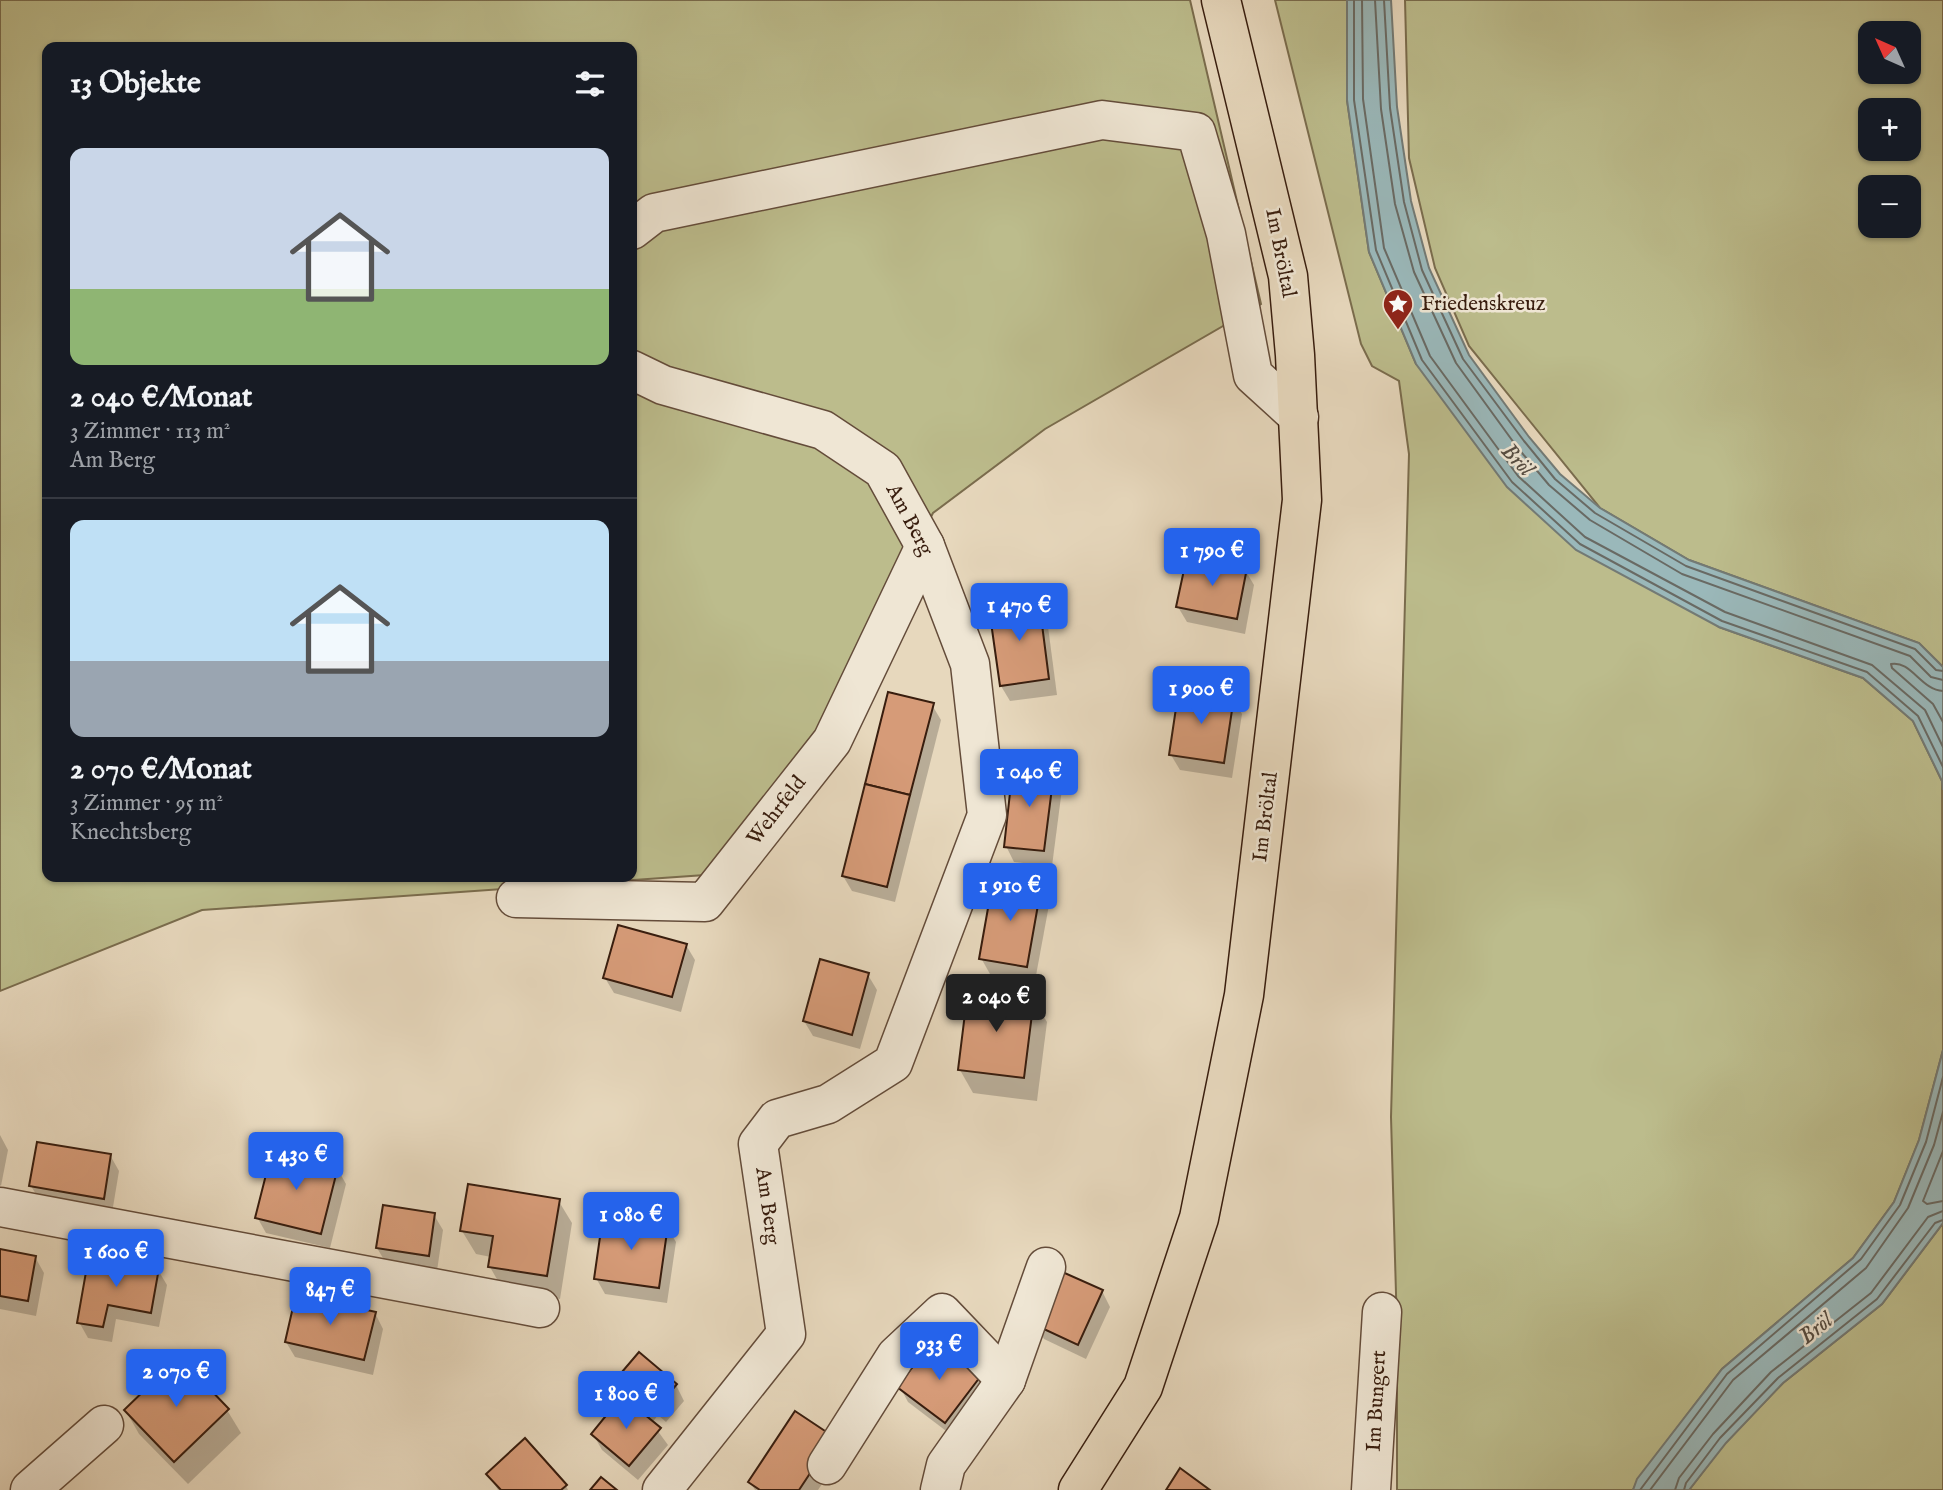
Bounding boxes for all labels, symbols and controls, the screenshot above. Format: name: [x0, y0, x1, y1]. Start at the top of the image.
north arrow: [1858, 21, 1922, 84]
map controls: [1858, 21, 1921, 238]
text: 13 Objekte: [70, 65, 201, 103]
icon: filters: [571, 65, 609, 103]
button: +: [1858, 98, 1921, 161]
button: −: [1858, 175, 1921, 238]
icon: home: [277, 194, 403, 320]
street label: Im Bröltal: [1258, 206, 1302, 300]
place icon: Friedenskreuz: [1381, 287, 1415, 331]
place label: Friedenskreuz: [1421, 291, 1546, 318]
text: 2 040 €/Monat: [70, 379, 252, 417]
text: 3 Zimmer · 113 m²: [70, 417, 230, 446]
water label: Bröl: [1494, 437, 1541, 484]
text: Am Berg: [70, 446, 155, 475]
street label: Am Berg: [878, 479, 939, 561]
pin: 1 790 €: [1147, 528, 1277, 588]
text: 1 790 €: [1180, 536, 1244, 565]
icon: home: [277, 566, 403, 692]
pin: 1 470 €: [954, 584, 1084, 643]
text: 1 470 €: [987, 591, 1051, 620]
pin: 1 900 €: [1136, 666, 1266, 726]
text: 1 900 €: [1169, 674, 1233, 703]
pin: 1 040 €: [964, 750, 1094, 809]
text: 2 070 €/Monat: [70, 751, 252, 789]
text: 1 040 €: [996, 757, 1062, 786]
street label: Wehrfeld: [741, 770, 813, 851]
street label: Im Bröltal: [1247, 770, 1285, 864]
text: 3 Zimmer · 95 m²: [70, 789, 223, 818]
text: Knechtsberg: [70, 818, 191, 847]
pin: 1 910 €: [945, 864, 1075, 923]
text: 1 910 €: [979, 871, 1041, 900]
pin: 2 040 €: [931, 974, 1061, 1034]
text: 2 040 €: [962, 982, 1030, 1011]
pin: 1 430 €: [231, 1132, 361, 1192]
text: 1 430 €: [264, 1140, 328, 1169]
street label: Am Berg: [748, 1165, 786, 1247]
pin: 1 080 €: [566, 1192, 696, 1252]
text: 1 080 €: [599, 1200, 663, 1229]
pin: 1 600 €: [51, 1230, 181, 1289]
text: 1 600 €: [84, 1237, 148, 1266]
pin: 847 €: [281, 1268, 379, 1327]
text: 847 €: [306, 1275, 354, 1304]
water label: Bröl: [1793, 1305, 1840, 1352]
pin: 933 €: [890, 1322, 988, 1382]
text: 933 €: [916, 1330, 962, 1359]
street label: Im Bungert: [1361, 1349, 1393, 1453]
pin: 2 070 €: [111, 1350, 241, 1409]
text: 2 070 €: [142, 1357, 210, 1386]
pin: 1 800 €: [561, 1372, 691, 1431]
text: 1 800 €: [594, 1379, 658, 1408]

